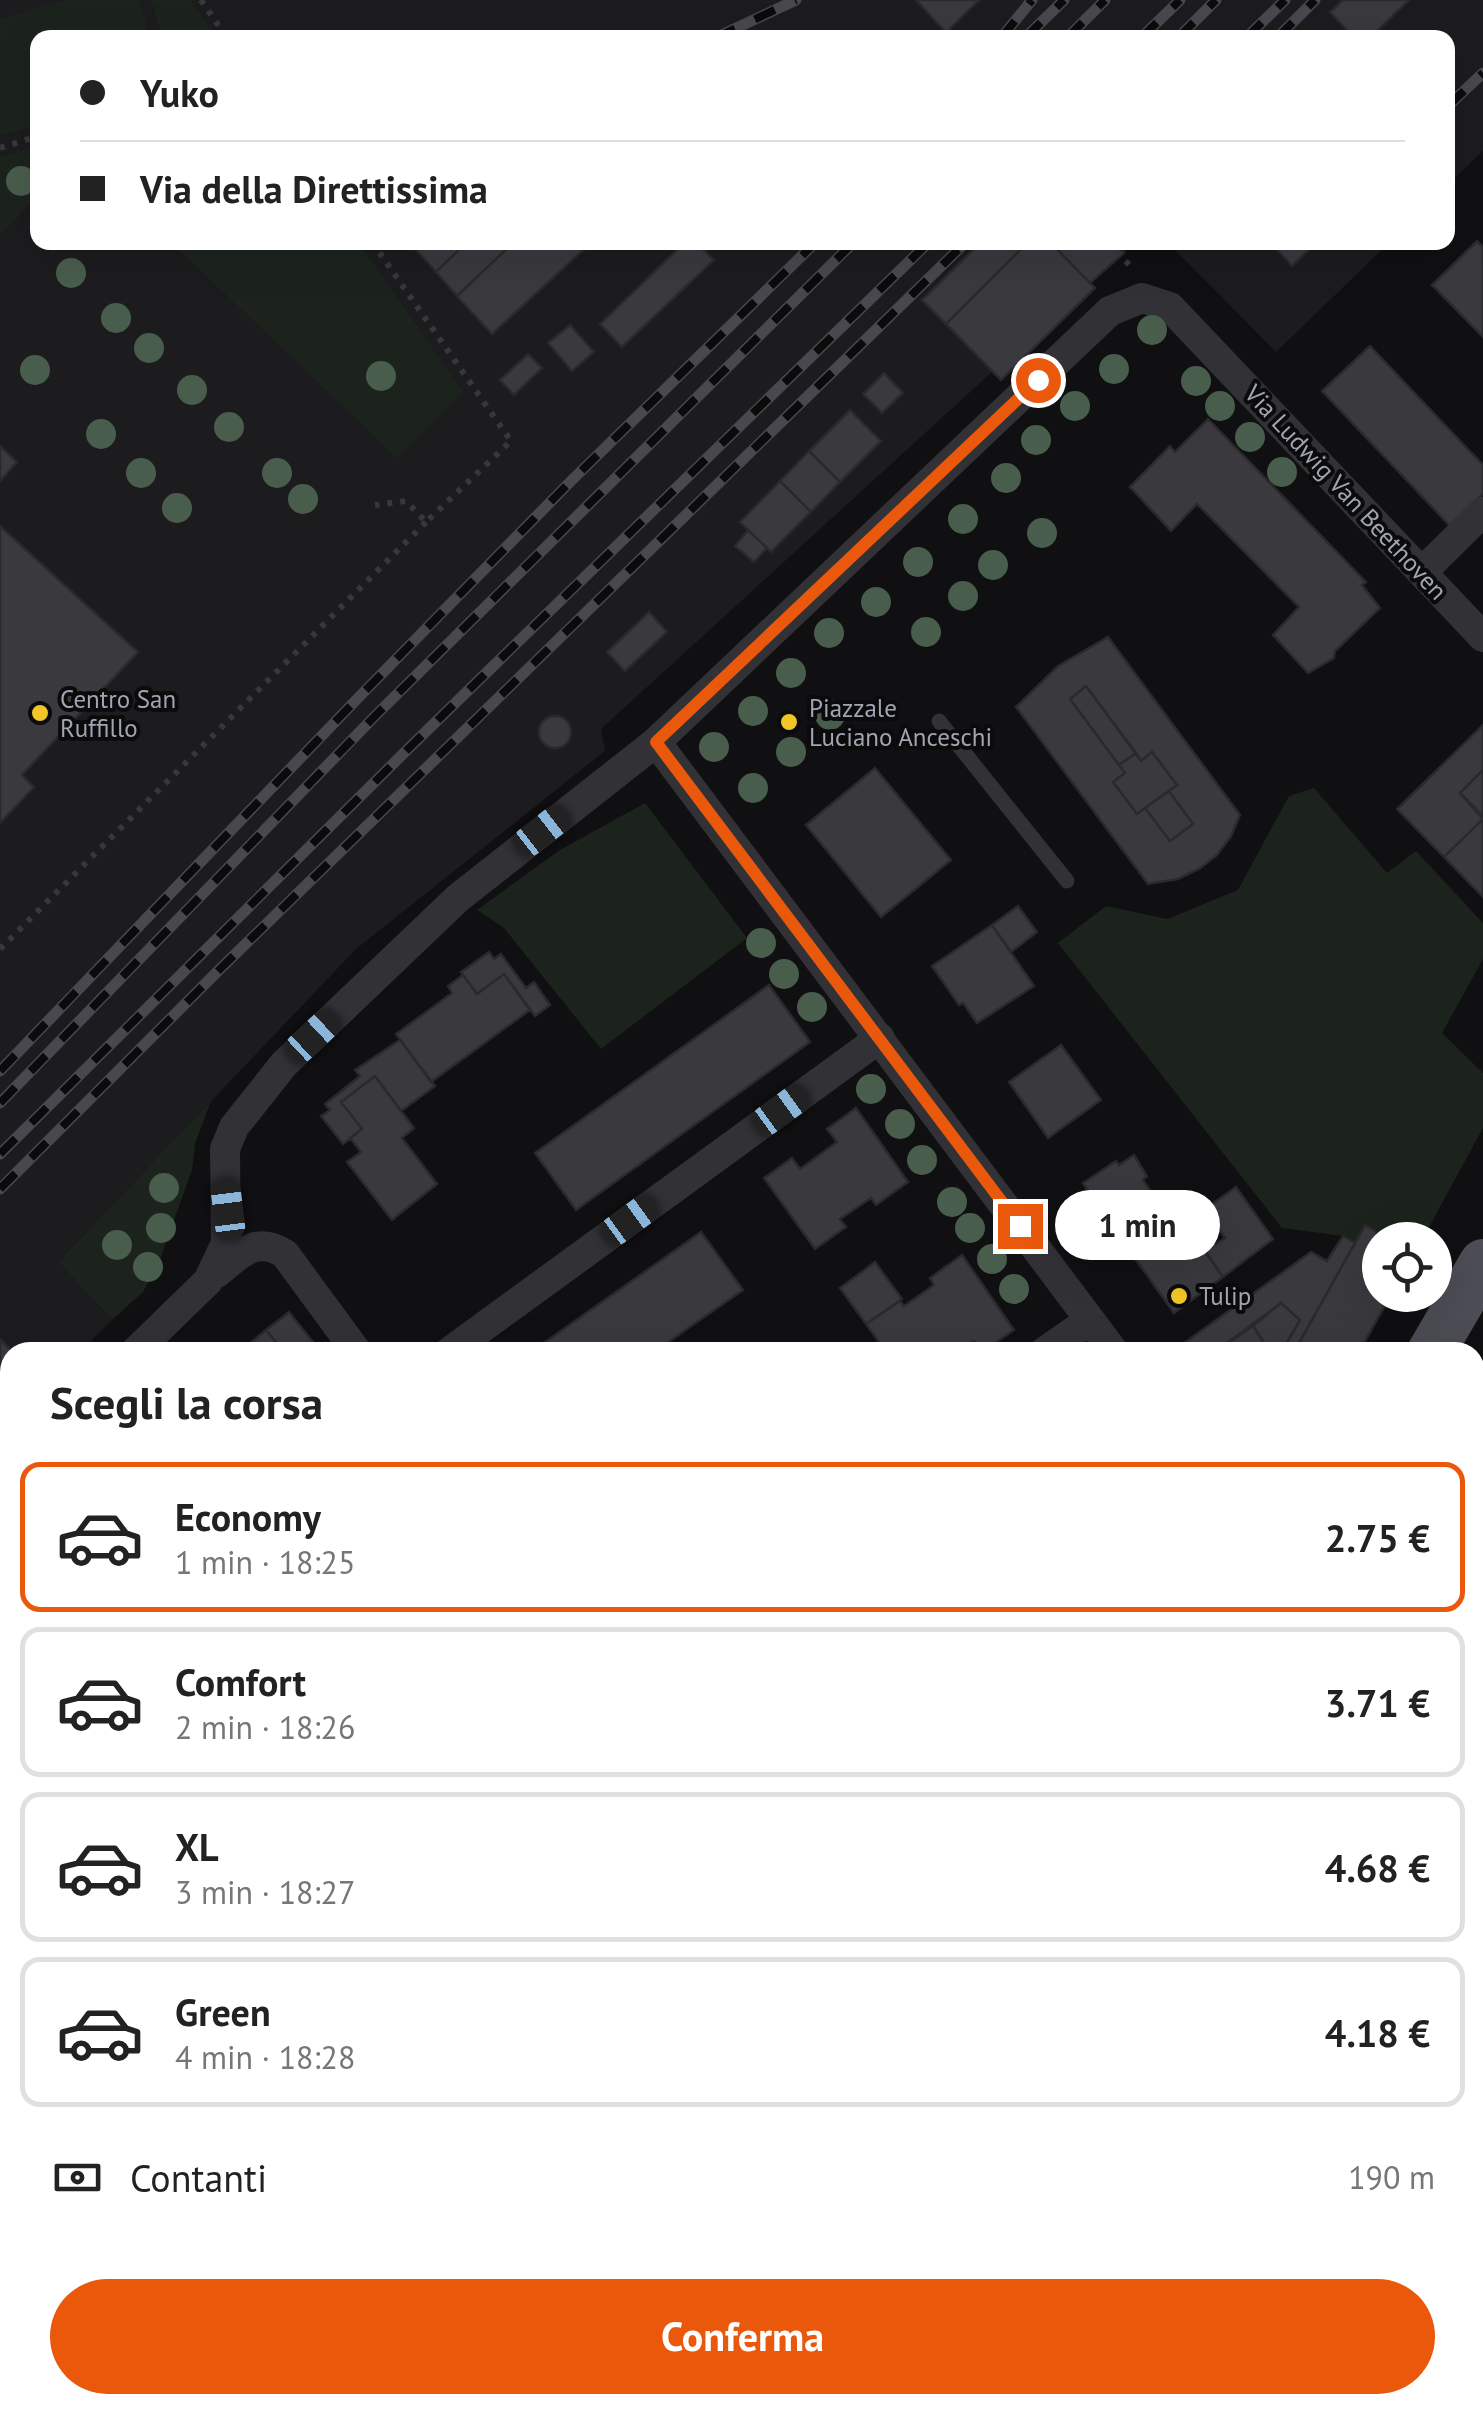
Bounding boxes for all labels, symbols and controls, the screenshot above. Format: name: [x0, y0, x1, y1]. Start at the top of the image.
text: Yuko: [140, 68, 219, 117]
text: Via della Direttissima: [140, 164, 488, 213]
route start: [1016, 358, 1061, 403]
street label: Via Ludwig Van Beethoven: [1237, 377, 1454, 606]
place label: Centro San Ruffillo: [60, 683, 176, 744]
place label: Piazzale Luciano Anceschi: [809, 692, 992, 753]
marker: Centro San Ruffillo: [29, 702, 51, 724]
marker: Piazzale Luciano Anceschi: [778, 711, 800, 733]
car: [509, 801, 575, 861]
car: [281, 1005, 345, 1067]
car: [748, 1080, 814, 1140]
car: [209, 1177, 247, 1241]
car: [597, 1190, 663, 1250]
callout: 1 min: [1055, 1191, 1220, 1261]
route end: [998, 1204, 1043, 1249]
text: 1 min: [1098, 1204, 1177, 1246]
map controls: [1362, 1222, 1452, 1312]
button: locate: [1362, 1222, 1452, 1312]
place label: Tulip: [1199, 1280, 1251, 1312]
marker: Tulip: [1168, 1285, 1190, 1307]
text: Scegli la corsa: [50, 1373, 323, 1431]
icon: car: [55, 1492, 145, 1582]
text: Economy: [175, 1492, 321, 1541]
text: 2.75 €: [1325, 1513, 1430, 1562]
text: 1 min · 18:25: [175, 1541, 355, 1583]
icon: car: [55, 1657, 145, 1747]
text: Comfort: [175, 1657, 306, 1706]
text: 3.71 €: [1325, 1678, 1430, 1727]
text: 2 min · 18:26: [175, 1706, 355, 1748]
icon: car: [55, 1822, 145, 1912]
text: XL: [175, 1822, 219, 1871]
text: 4.68 €: [1325, 1843, 1430, 1892]
text: 3 min · 18:27: [175, 1871, 355, 1913]
icon: car: [55, 1987, 145, 2077]
text: Green: [175, 1987, 271, 2036]
text: 4.18 €: [1325, 2008, 1430, 2057]
text: 4 min · 18:28: [175, 2036, 355, 2078]
icon: cash: [50, 2150, 105, 2205]
text: Contanti: [130, 2153, 267, 2202]
text: 190 m: [1348, 2156, 1435, 2198]
button: Conferma: [50, 2279, 1435, 2394]

